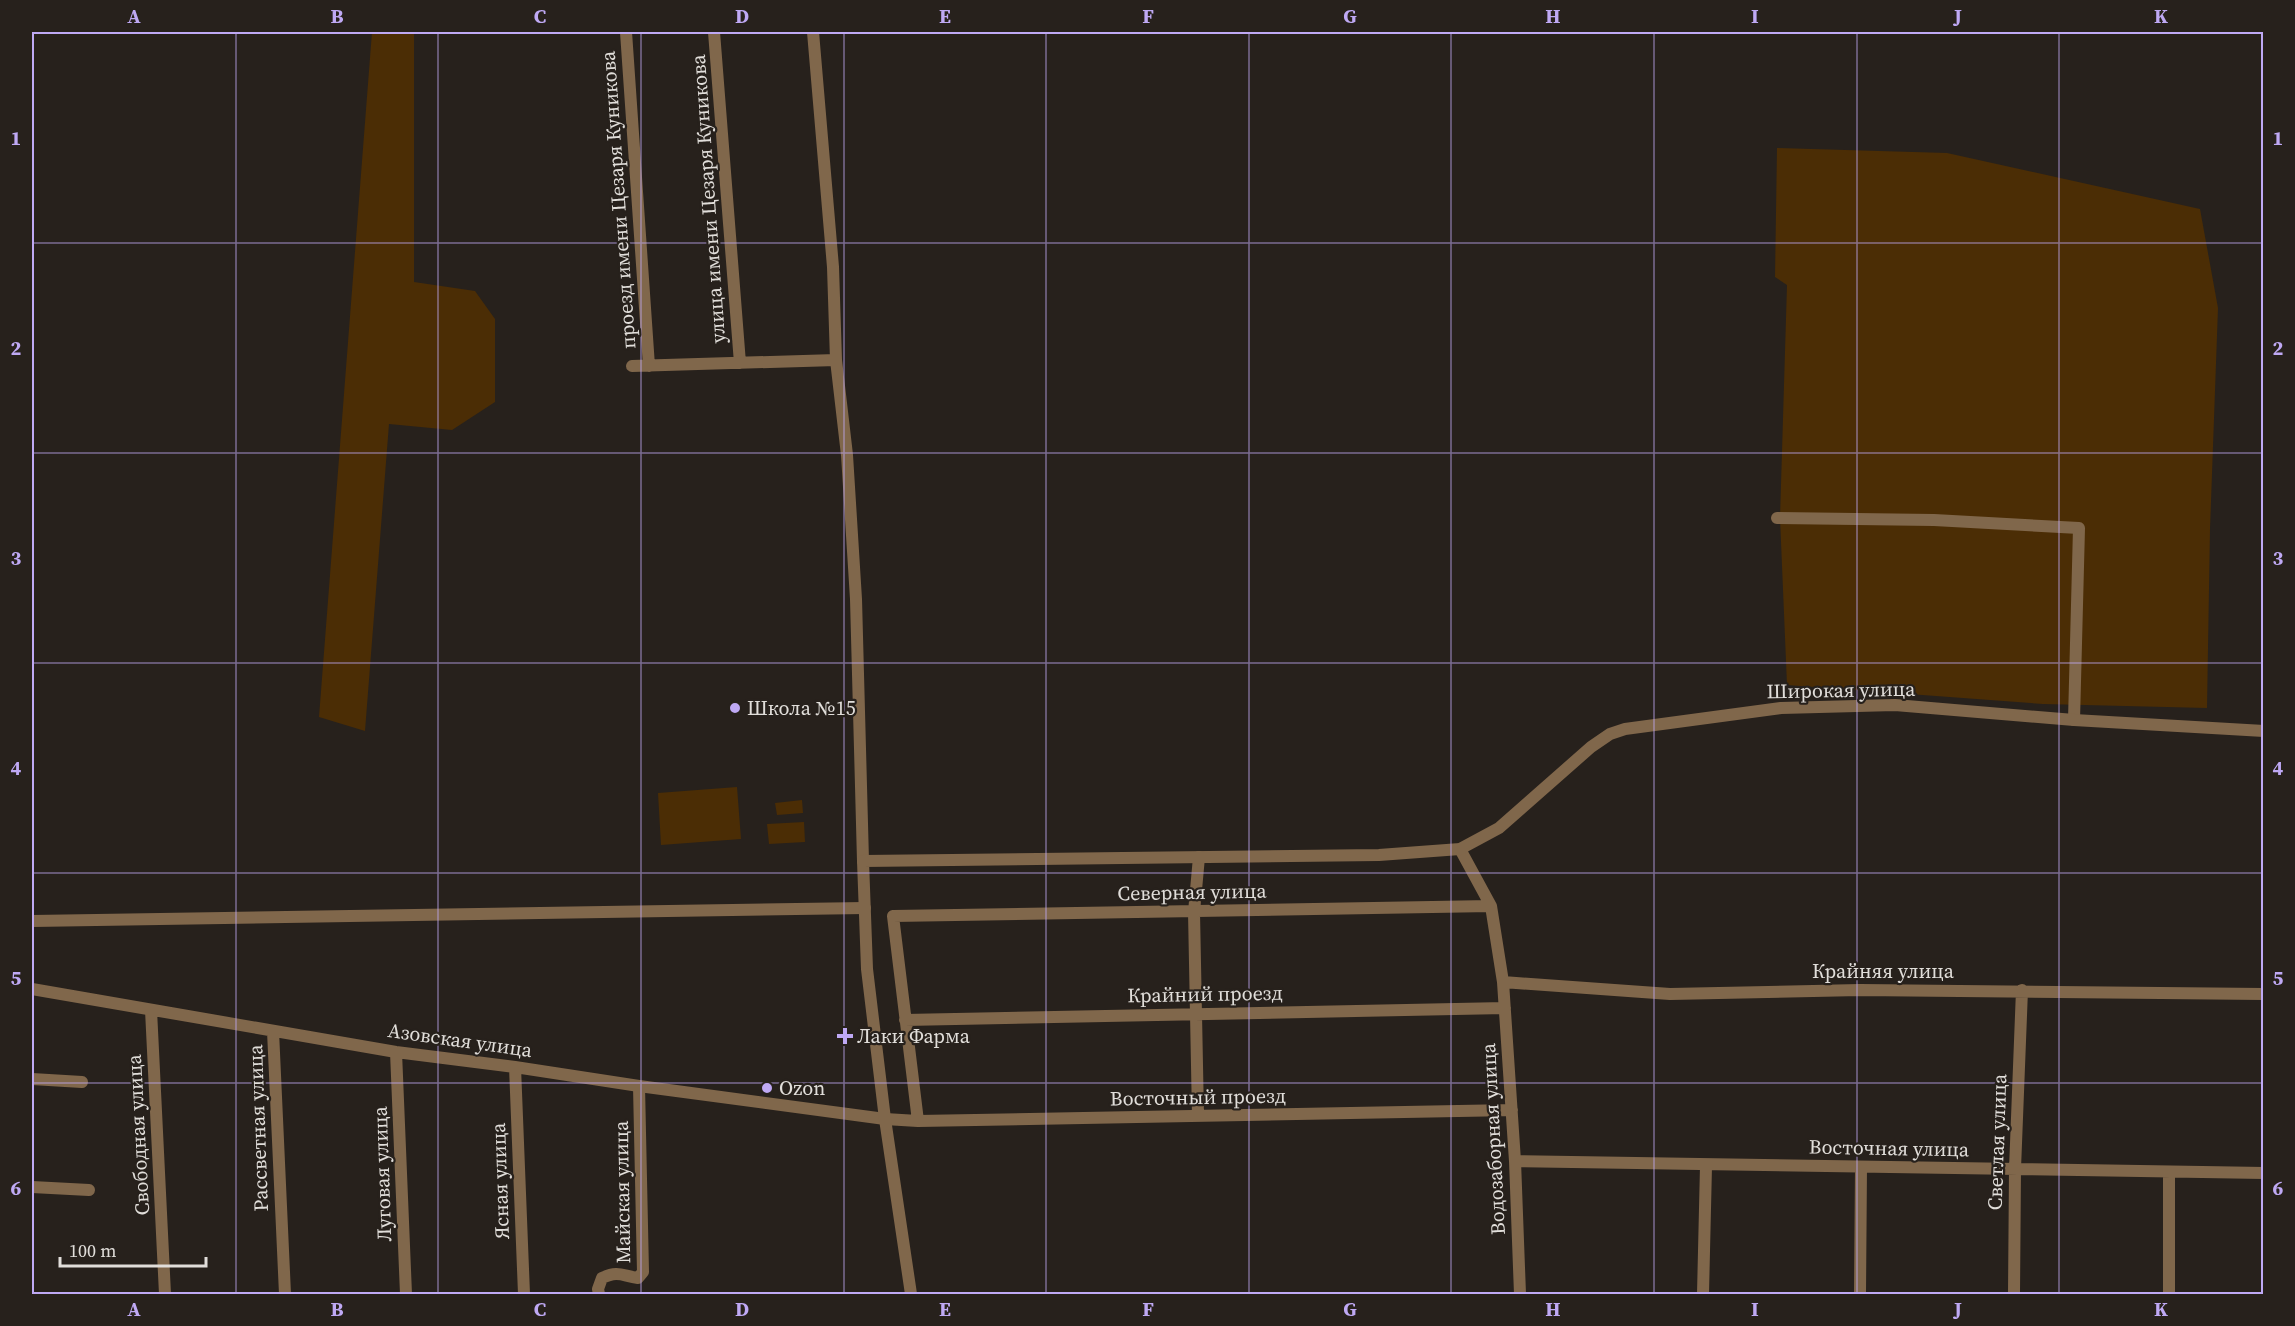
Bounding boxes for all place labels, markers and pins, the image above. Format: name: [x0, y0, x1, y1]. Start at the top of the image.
place label: Школа №15: [747, 694, 856, 722]
marker: Школа №15: [728, 701, 742, 715]
place label: Лаки Фарма: [857, 1022, 971, 1050]
marker: Лаки Фарма: [838, 1029, 852, 1043]
place label: Ozon: [779, 1074, 825, 1102]
marker: Ozon: [760, 1081, 774, 1095]

